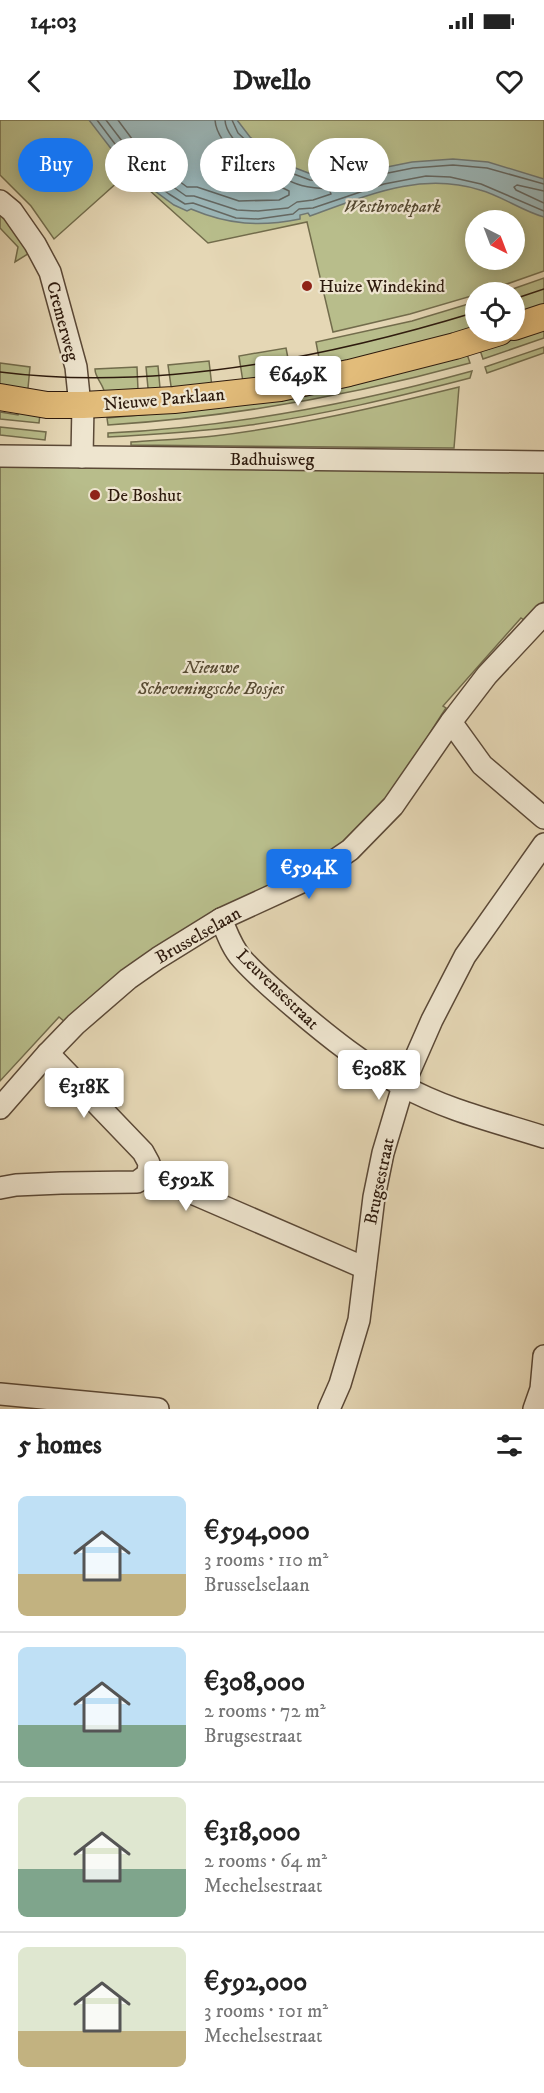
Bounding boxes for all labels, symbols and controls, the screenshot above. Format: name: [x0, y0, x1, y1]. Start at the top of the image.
text: 14:03: [30, 8, 77, 35]
text: Dwello: [233, 64, 311, 98]
icon: back: [18, 65, 51, 98]
icon: heart: [493, 65, 526, 98]
chip: Buy: [18, 138, 93, 192]
chip: Rent: [105, 138, 188, 192]
chip: Filters: [200, 138, 296, 192]
chip: New: [308, 138, 389, 192]
park label: Westbroekpark: [343, 196, 441, 218]
north arrow: [465, 210, 525, 270]
map controls: [465, 210, 525, 342]
place label: Huize Windekind: [319, 276, 445, 298]
street label: Cremerweg: [41, 279, 83, 364]
marker: Huize Windekind: [300, 279, 314, 293]
button: locate: [465, 282, 525, 342]
pin: €649K: [256, 356, 340, 407]
text: €649K: [269, 363, 327, 388]
street label: Nieuwe Parklaan: [103, 384, 226, 416]
street label: Badhuisweg: [230, 449, 314, 471]
place label: De Boshut: [107, 485, 182, 507]
marker: De Boshut: [88, 488, 102, 502]
park label: Nieuwe Scheveningsche Bosjes: [137, 657, 285, 700]
pin: €594K: [267, 849, 351, 900]
text: €594K: [280, 856, 338, 881]
street label: Brusselselaan: [152, 902, 246, 969]
street label: Leuvensestraat: [231, 945, 324, 1035]
pin: €308K: [337, 1050, 421, 1101]
text: €308K: [352, 1057, 406, 1082]
pin: €318K: [42, 1068, 126, 1119]
text: €318K: [59, 1075, 109, 1100]
street label: Brugsestraat: [360, 1135, 400, 1227]
pin: €592K: [144, 1161, 228, 1212]
text: €592K: [158, 1168, 214, 1193]
text: 5 homes: [18, 1429, 102, 1462]
icon: filters: [493, 1429, 526, 1462]
text: €594,000: [204, 1515, 310, 1548]
icon: home: [66, 1520, 138, 1592]
text: 3 rooms · 110 m²: [204, 1548, 328, 1573]
text: Brusselselaan: [204, 1573, 310, 1598]
text: €308,000: [204, 1666, 305, 1699]
icon: home: [66, 1671, 138, 1743]
text: 2 rooms · 72 m²: [204, 1699, 326, 1724]
text: Brugsestraat: [204, 1724, 302, 1749]
text: €318,000: [204, 1816, 300, 1849]
icon: home: [66, 1821, 138, 1893]
text: 2 rooms · 64 m²: [204, 1849, 327, 1874]
text: Mechelsestraat: [204, 1874, 323, 1899]
text: €592,000: [204, 1966, 307, 1999]
icon: home: [66, 1971, 138, 2043]
text: 3 rooms · 101 m²: [204, 1999, 328, 2024]
text: Mechelsestraat: [204, 2024, 323, 2049]

